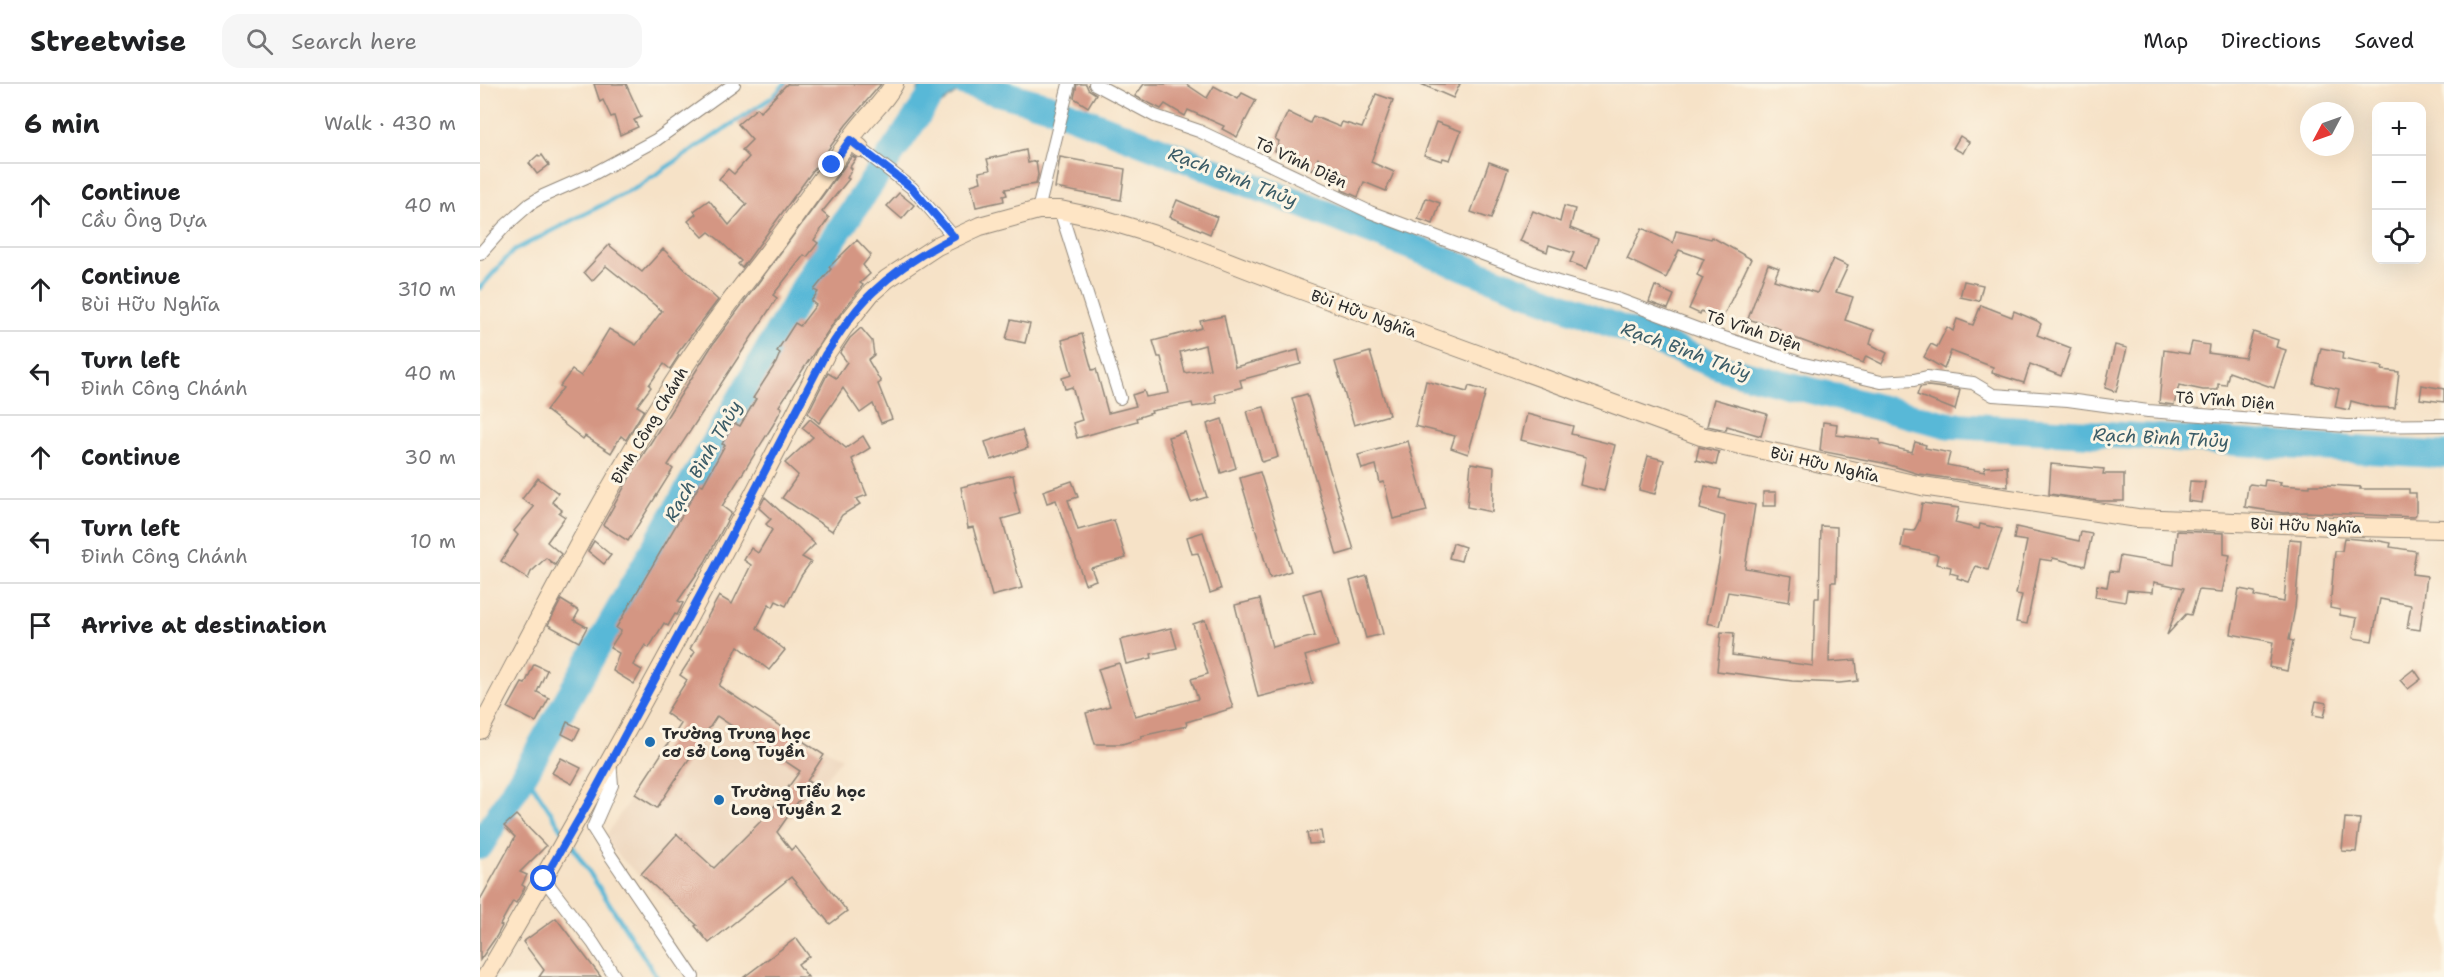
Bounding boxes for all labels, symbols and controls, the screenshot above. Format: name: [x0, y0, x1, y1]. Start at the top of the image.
search box: [222, 14, 642, 68]
text: Streetwise: [30, 22, 186, 60]
icon: search: [243, 25, 276, 58]
text: Search here: [291, 27, 417, 56]
text: Map: [2143, 27, 2188, 55]
text: Directions: [2221, 27, 2321, 55]
text: Saved: [2354, 27, 2414, 55]
north arrow: [2300, 102, 2354, 156]
map controls: [2372, 102, 2426, 264]
button: +: [2372, 102, 2426, 156]
text: 6 min: [24, 106, 100, 141]
text: Walk · 430 m: [324, 110, 456, 136]
street label: Tô Vĩnh Diện: [1251, 132, 1350, 193]
water label: Rạch Bình Thủy: [1165, 141, 1301, 213]
route end: [818, 151, 844, 177]
button: −: [2372, 156, 2426, 210]
text: Continue: [81, 178, 181, 207]
icon: ahead: [24, 189, 57, 222]
text: 40 m: [404, 192, 456, 218]
text: Cầu Ông Dựa: [81, 207, 207, 233]
button: locate: [2372, 210, 2426, 264]
text: Continue: [81, 262, 181, 291]
icon: ahead: [24, 273, 57, 306]
text: 310 m: [397, 276, 456, 302]
street label: Bùi Hữu Nghĩa: [1308, 285, 1420, 342]
text: Bùi Hữu Nghĩa: [81, 291, 220, 317]
street label: Tô Vĩnh Diện: [1703, 305, 1805, 356]
water label: Rạch Bình Thủy: [1618, 316, 1754, 386]
text: Turn left: [81, 346, 180, 375]
icon: left: [24, 357, 57, 390]
text: 40 m: [404, 360, 456, 386]
street label: Đinh Công Chánh: [606, 363, 693, 488]
text: Đinh Công Chánh: [81, 375, 248, 401]
street label: Tô Vĩnh Diện: [2175, 387, 2275, 414]
water label: Rạch Bình Thủy: [659, 396, 747, 526]
water label: Rạch Bình Thủy: [2092, 422, 2230, 454]
icon: ahead: [24, 441, 57, 474]
street label: Bùi Hữu Nghĩa: [1768, 442, 1881, 487]
text: Continue: [81, 443, 181, 472]
text: 30 m: [404, 444, 456, 470]
street label: Bùi Hữu Nghĩa: [2250, 513, 2362, 538]
text: Turn left: [81, 514, 180, 543]
icon: left: [24, 525, 57, 558]
text: 10 m: [410, 528, 456, 554]
text: Đinh Công Chánh: [81, 543, 248, 569]
icon: arrive: [24, 609, 57, 642]
text: Arrive at destination: [81, 611, 327, 640]
place label: Trường Trung học cơ sở Long Tuyền: [662, 723, 811, 762]
marker: Trường Trung học cơ sở Long Tuyền: [643, 735, 657, 749]
place label: Trường Tiểu học Long Tuyền 2: [731, 781, 866, 820]
marker: Trường Tiểu học Long Tuyền 2: [712, 793, 726, 807]
route start: [530, 865, 556, 891]

